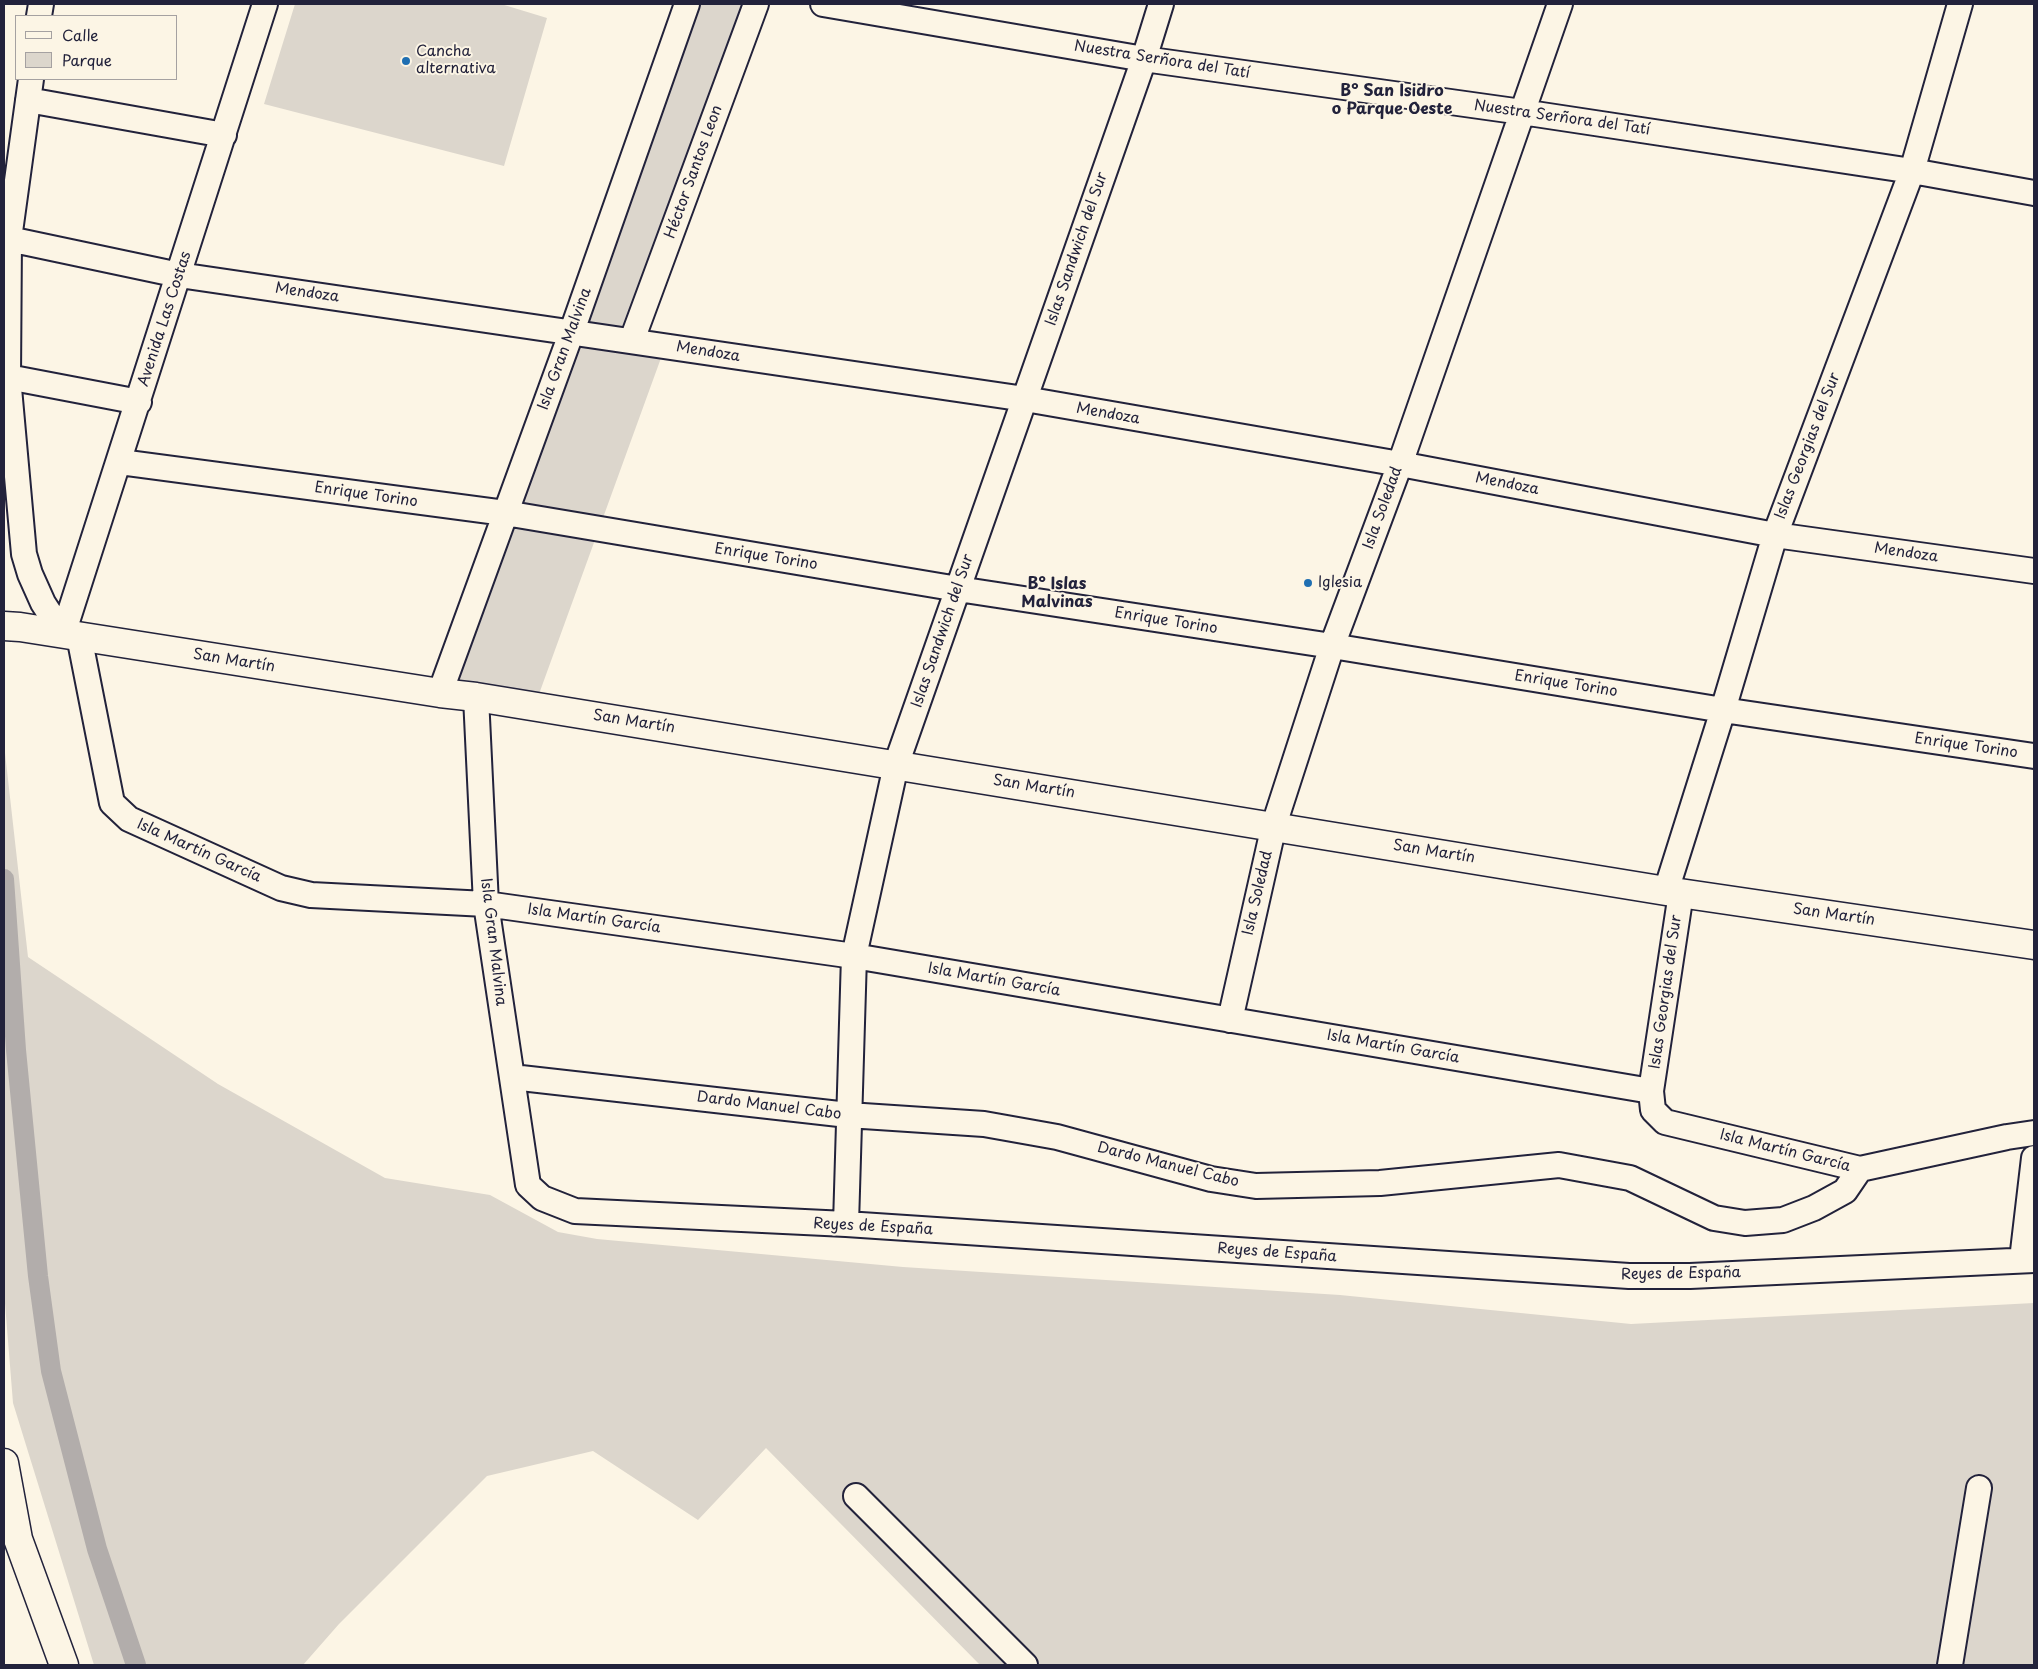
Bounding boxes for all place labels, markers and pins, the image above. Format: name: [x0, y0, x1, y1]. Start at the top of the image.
place label: Cancha alternativa: [416, 43, 496, 78]
marker: Cancha alternativa: [400, 55, 412, 67]
place label: Iglesia: [1318, 574, 1362, 592]
marker: Iglesia: [1302, 577, 1314, 589]

